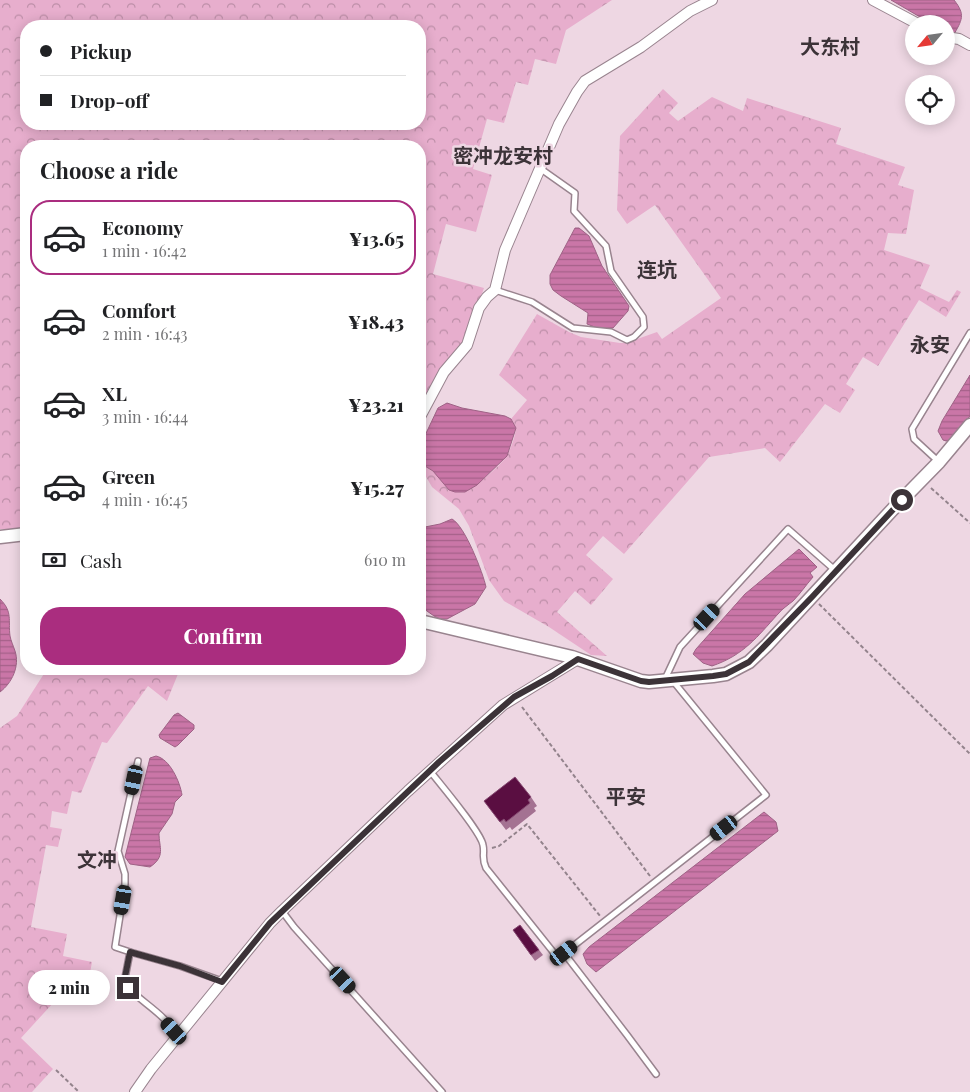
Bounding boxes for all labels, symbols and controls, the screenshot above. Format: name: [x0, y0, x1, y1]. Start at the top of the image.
north arrow: [905, 15, 955, 65]
map controls: [905, 15, 955, 125]
district label: 大东村: [800, 32, 860, 59]
text: Pickup: [70, 38, 132, 64]
button: locate: [905, 75, 955, 125]
text: Drop-off: [70, 87, 148, 113]
district label: 密冲龙安村: [453, 141, 553, 168]
text: Choose a ride: [40, 155, 178, 185]
text: Economy: [102, 214, 183, 240]
icon: car: [42, 215, 87, 260]
text: ¥13.65: [349, 225, 404, 251]
text: 1 min · 16:42: [102, 240, 187, 261]
district label: 连坑: [637, 255, 677, 282]
text: Comfort: [102, 297, 176, 323]
icon: car: [42, 298, 87, 343]
text: ¥18.43: [348, 308, 404, 334]
text: 2 min · 16:43: [102, 323, 188, 344]
district label: 永安: [910, 330, 950, 357]
text: XL: [102, 380, 127, 406]
icon: car: [42, 381, 87, 426]
text: ¥23.21: [348, 391, 404, 417]
text: 3 min · 16:44: [102, 406, 188, 427]
text: Green: [102, 463, 155, 489]
icon: car: [42, 464, 87, 509]
text: ¥15.27: [350, 474, 404, 500]
text: 4 min · 16:45: [102, 489, 188, 510]
route start: [891, 489, 913, 511]
icon: cash: [40, 546, 68, 574]
text: Cash: [80, 547, 122, 573]
text: 610 m: [364, 549, 406, 570]
car: [691, 601, 722, 633]
button: Confirm: [40, 607, 406, 665]
car: [123, 764, 144, 796]
district label: 平安: [606, 782, 646, 809]
car: [707, 813, 740, 843]
district label: 文冲: [77, 845, 117, 872]
car: [113, 884, 132, 916]
car: [547, 938, 580, 968]
car: [327, 964, 358, 996]
callout: 2 min: [28, 970, 110, 1006]
text: 2 min: [48, 977, 90, 998]
route end: [117, 977, 139, 999]
car: [158, 1015, 189, 1047]

